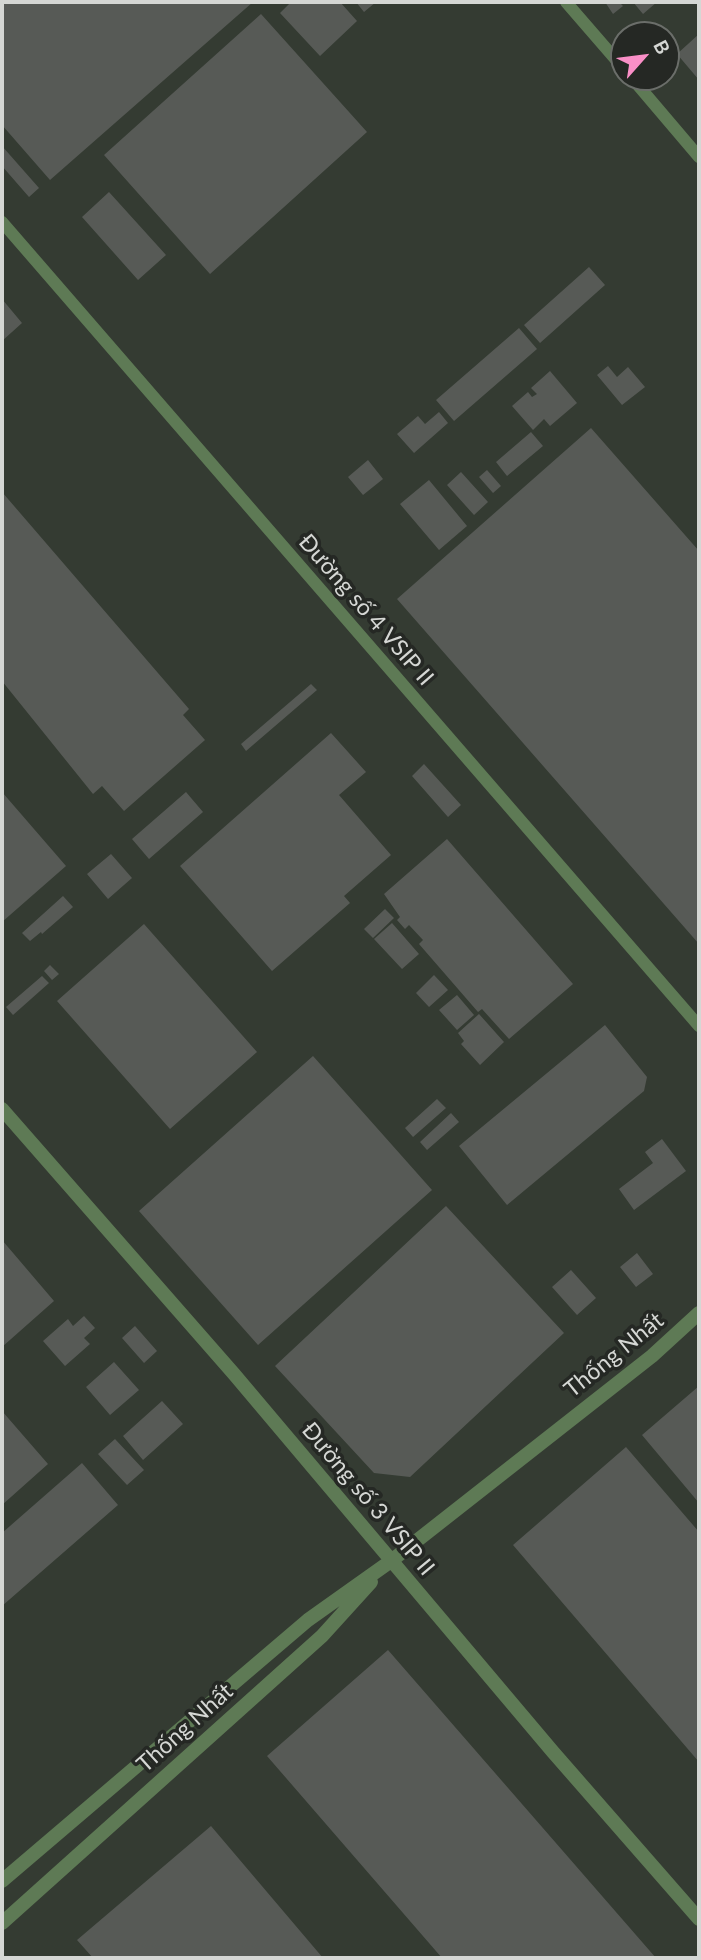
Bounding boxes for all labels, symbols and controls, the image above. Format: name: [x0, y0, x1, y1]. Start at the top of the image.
north arrow: [610, 21, 680, 91]
text: B: [649, 36, 675, 58]
street label: Đường số 4 VSIP II: [293, 529, 439, 691]
street label: Thống Nhất: [559, 1307, 669, 1403]
street label: Đường số 3 VSIP II: [296, 1417, 440, 1581]
street label: Thống Nhất: [131, 1678, 239, 1778]

